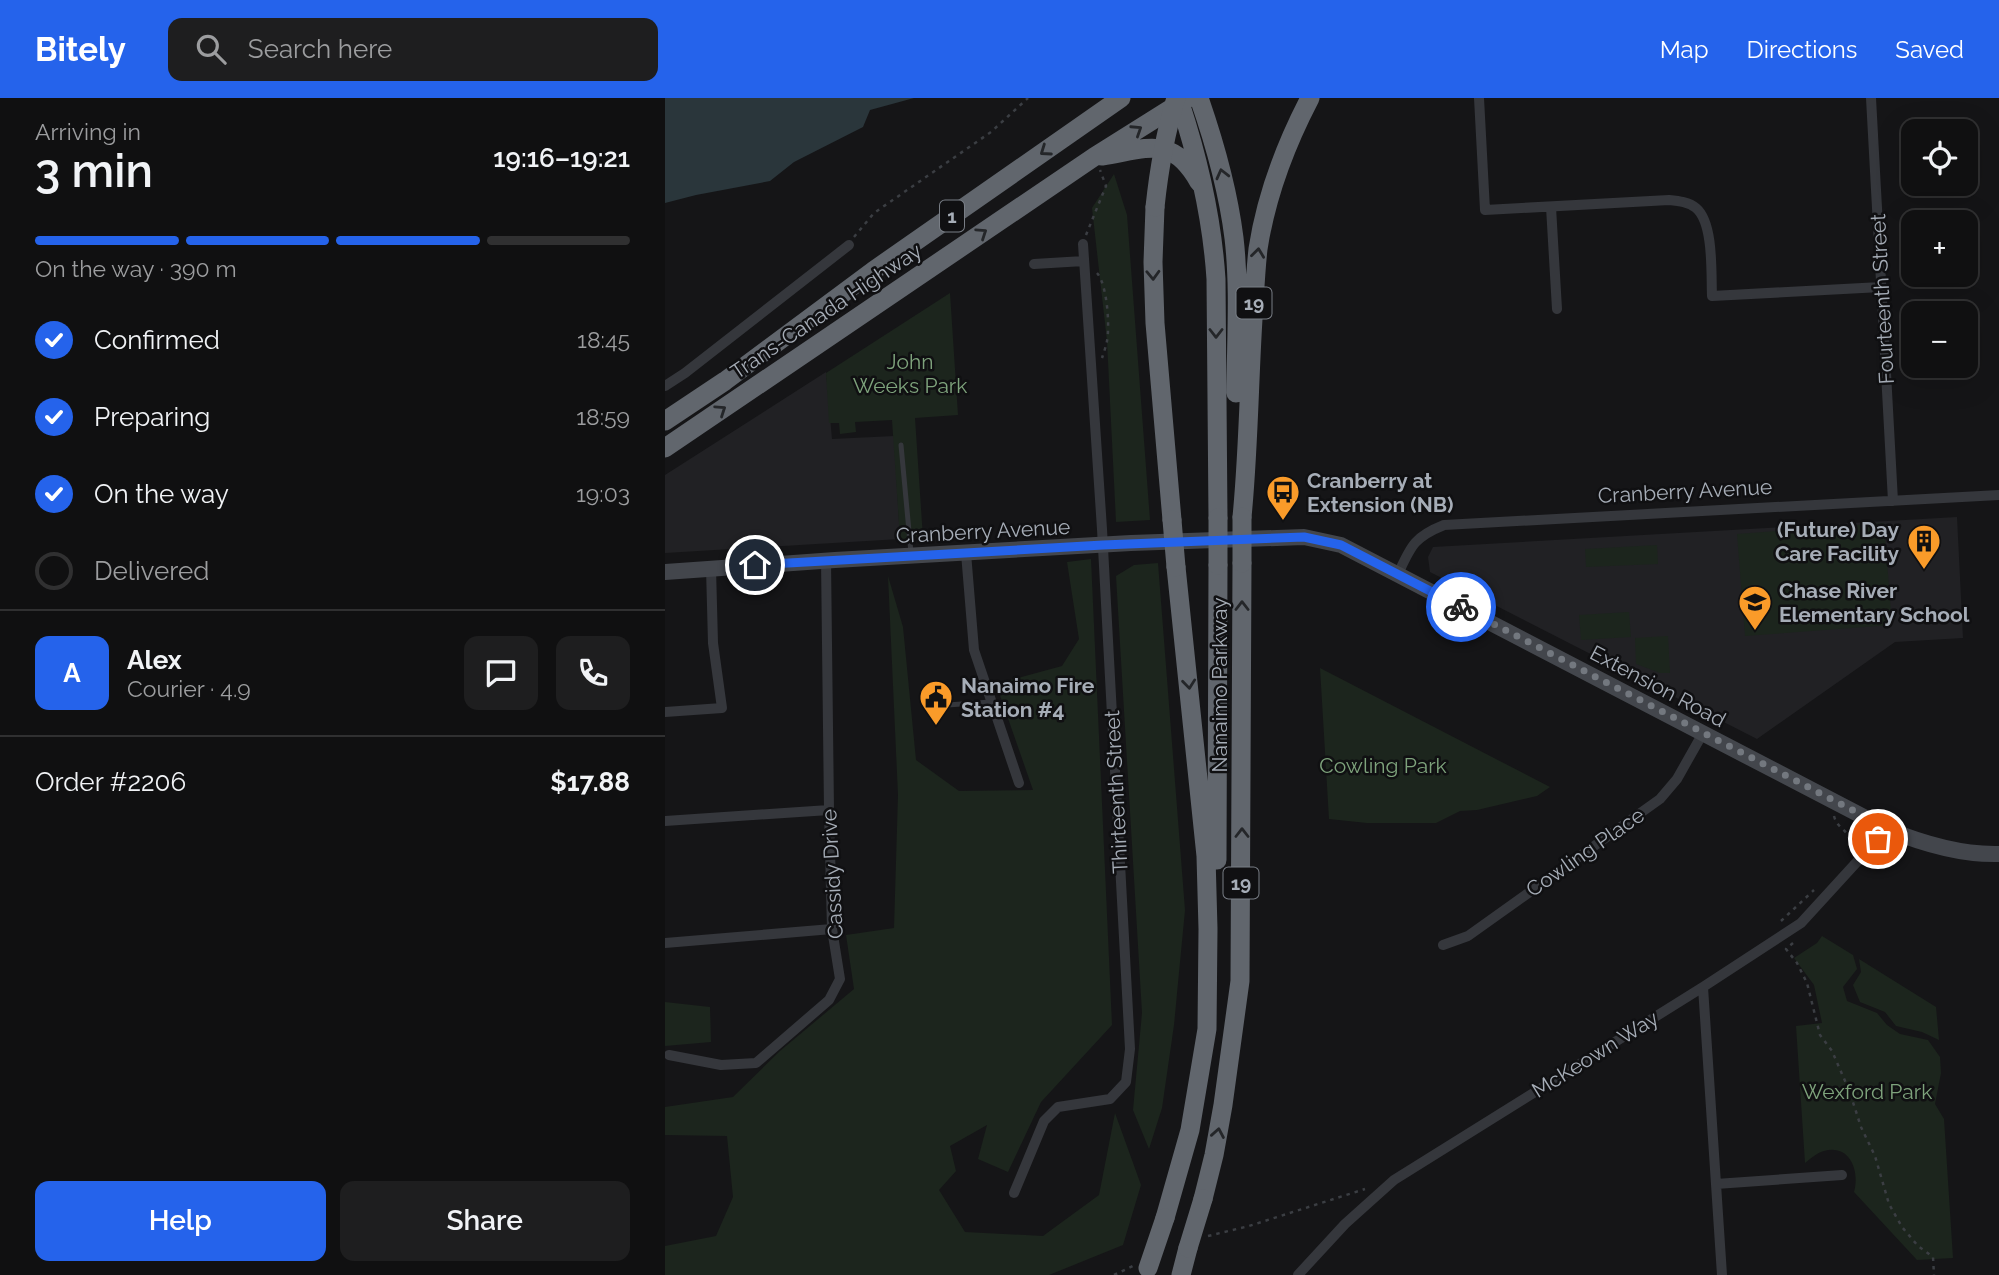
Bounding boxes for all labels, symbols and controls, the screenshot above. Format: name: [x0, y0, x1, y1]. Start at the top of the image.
search box: [168, 18, 658, 81]
text: Bitely: [35, 30, 126, 69]
icon: search: [192, 30, 230, 68]
text: Search here: [248, 34, 392, 64]
text: Map: [1660, 35, 1709, 64]
text: Directions: [1747, 35, 1857, 64]
text: Saved: [1895, 35, 1964, 64]
text: Arriving in: [35, 118, 141, 145]
map controls: [1901, 119, 1978, 378]
button: locate: [1901, 119, 1978, 196]
one-way arrow: [1129, 126, 1142, 138]
text: 19:16–19:21: [493, 143, 630, 173]
one-way arrow: [1040, 143, 1053, 155]
text: 3 min: [35, 144, 153, 198]
one-way arrow: [1216, 168, 1230, 180]
road number: 1: [940, 200, 964, 232]
button: +: [1901, 210, 1978, 287]
street label: Fourteenth Street: [1865, 213, 1899, 385]
one-way arrow: [975, 228, 988, 241]
street label: Trans-Canada Highway: [726, 238, 926, 384]
one-way arrow: [1251, 247, 1266, 259]
text: On the way · 390 m: [35, 255, 237, 282]
one-way arrow: [1145, 270, 1161, 281]
road number: 19: [1237, 288, 1271, 318]
button: −: [1901, 301, 1978, 378]
icon: check: [35, 321, 73, 359]
text: Confirmed: [94, 325, 220, 355]
text: 18:45: [577, 326, 630, 353]
one-way arrow: [1208, 328, 1224, 339]
park label: John Weeks Park: [853, 349, 967, 398]
icon: check: [35, 398, 73, 436]
text: Preparing: [94, 402, 210, 432]
text: 18:59: [576, 403, 630, 430]
one-way arrow: [714, 405, 727, 418]
place label: Cranberry at Extension (NB): [1307, 468, 1453, 517]
bus stop icon: Cranberry at Extension (NB): [1264, 473, 1302, 522]
street label: Cranberry Avenue: [1597, 474, 1773, 508]
icon: check: [35, 475, 73, 513]
text: On the way: [94, 479, 229, 509]
text: 19:03: [576, 480, 630, 507]
street label: Cranberry Avenue: [895, 514, 1071, 548]
place label: (Future) Day Care Facility: [1775, 517, 1899, 566]
building icon: (Future) Day Care Facility: [1905, 522, 1943, 571]
pin: [725, 535, 785, 595]
icon: home: [736, 546, 774, 584]
text: Delivered: [94, 556, 209, 586]
courier: [1426, 572, 1496, 642]
place label: Chase River Elementary School: [1779, 578, 1970, 627]
school or university icon: Chase River Elementary School: [1736, 583, 1774, 632]
icon: bike: [1442, 588, 1480, 626]
street label: Nanaimo Parkway: [1207, 597, 1232, 773]
one-way arrow: [1234, 600, 1250, 611]
button: chat: [464, 636, 538, 710]
button: phone: [556, 636, 630, 710]
street label: Extension Road: [1586, 640, 1730, 732]
text: Alex: [127, 645, 182, 675]
text: A: [63, 658, 81, 688]
place label: Nanaimo Fire Station #4: [961, 673, 1095, 722]
text: Courier · 4.9: [127, 675, 251, 702]
public building icon: Nanaimo Fire Station #4: [917, 678, 955, 727]
one-way arrow: [1181, 678, 1196, 690]
street label: Thirteenth Street: [1099, 710, 1133, 874]
park label: Cowling Park: [1319, 753, 1447, 778]
text: Order #2206: [35, 767, 186, 797]
text: $17.88: [550, 767, 630, 797]
street label: Cowling Place: [1521, 802, 1649, 902]
street label: Cassidy Drive: [816, 808, 848, 940]
pin: [1848, 809, 1908, 869]
icon: bag: [1859, 820, 1897, 858]
one-way arrow: [1234, 828, 1250, 838]
road number: 19: [1223, 868, 1259, 898]
street label: McKeown Way: [1527, 1005, 1663, 1103]
park label: Wexford Park: [1802, 1079, 1932, 1104]
one-way arrow: [1210, 1127, 1225, 1139]
button: Help: [35, 1181, 326, 1261]
button: Share: [340, 1181, 630, 1261]

